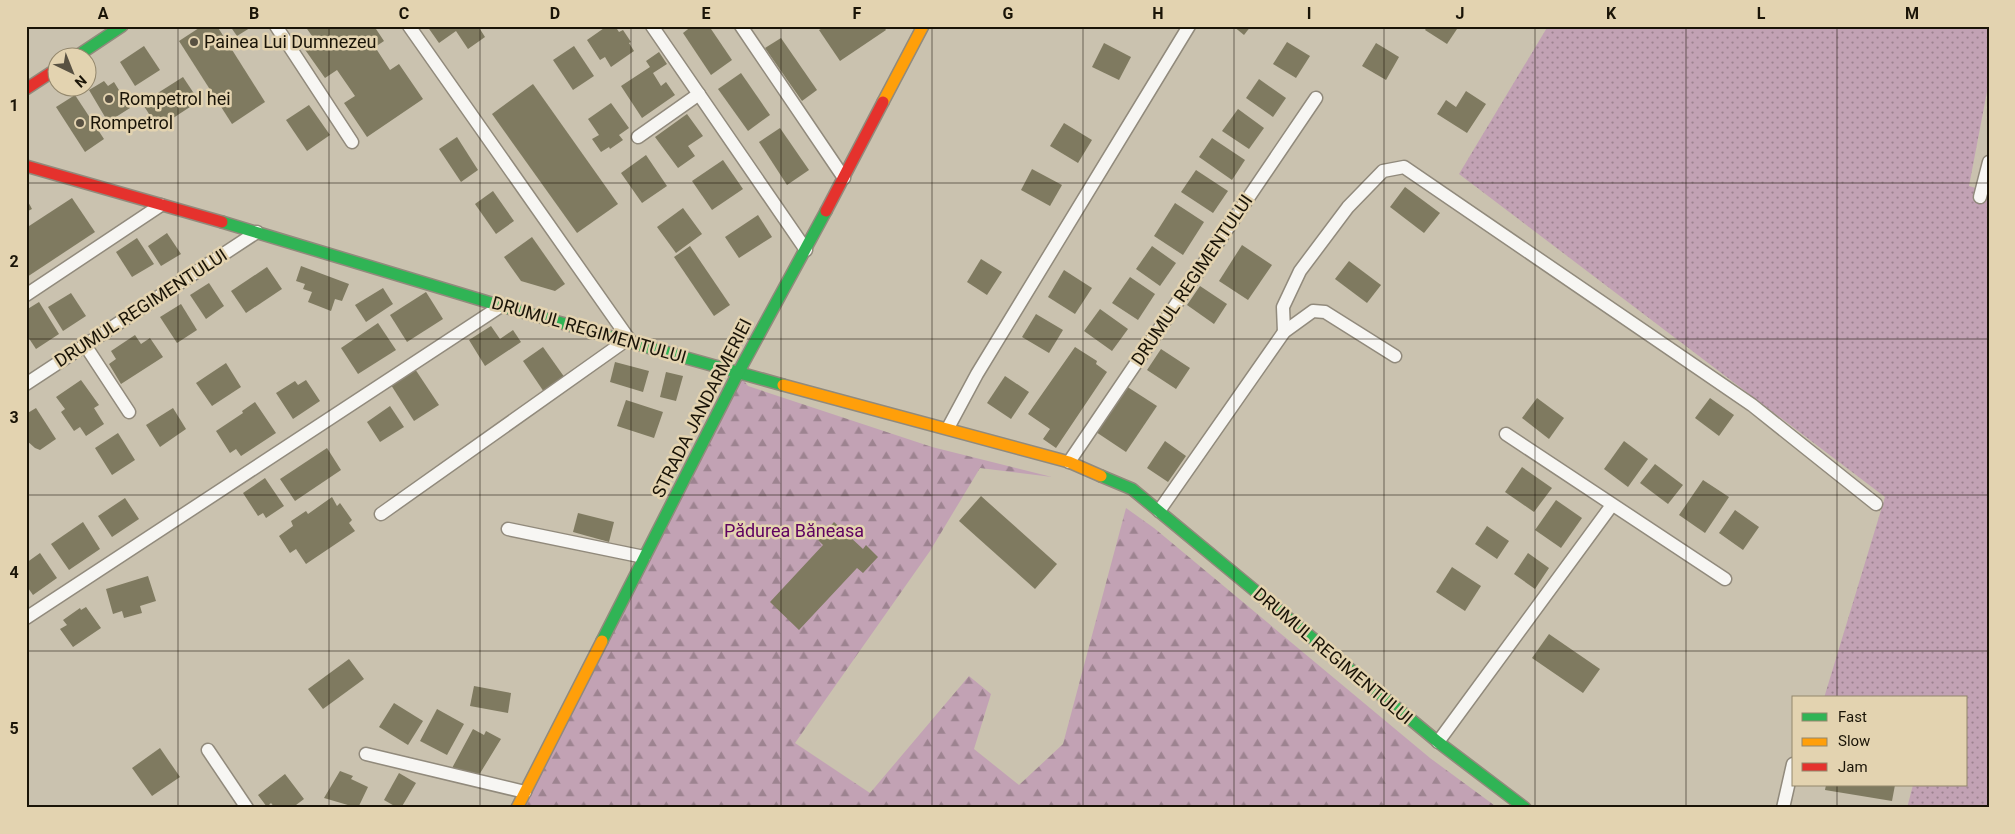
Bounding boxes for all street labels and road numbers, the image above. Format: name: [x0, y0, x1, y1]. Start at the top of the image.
street label: DRUMUL REGIMENTULUI: [1127, 190, 1257, 369]
street label: DRUMUL REGIMENTULUI: [51, 244, 231, 371]
street label: DRUMUL REGIMENTULUI: [489, 292, 689, 367]
street label: STRADA JANDARMERIEI: [647, 315, 756, 501]
street label: DRUMUL REGIMENTULUI: [1249, 583, 1417, 728]

